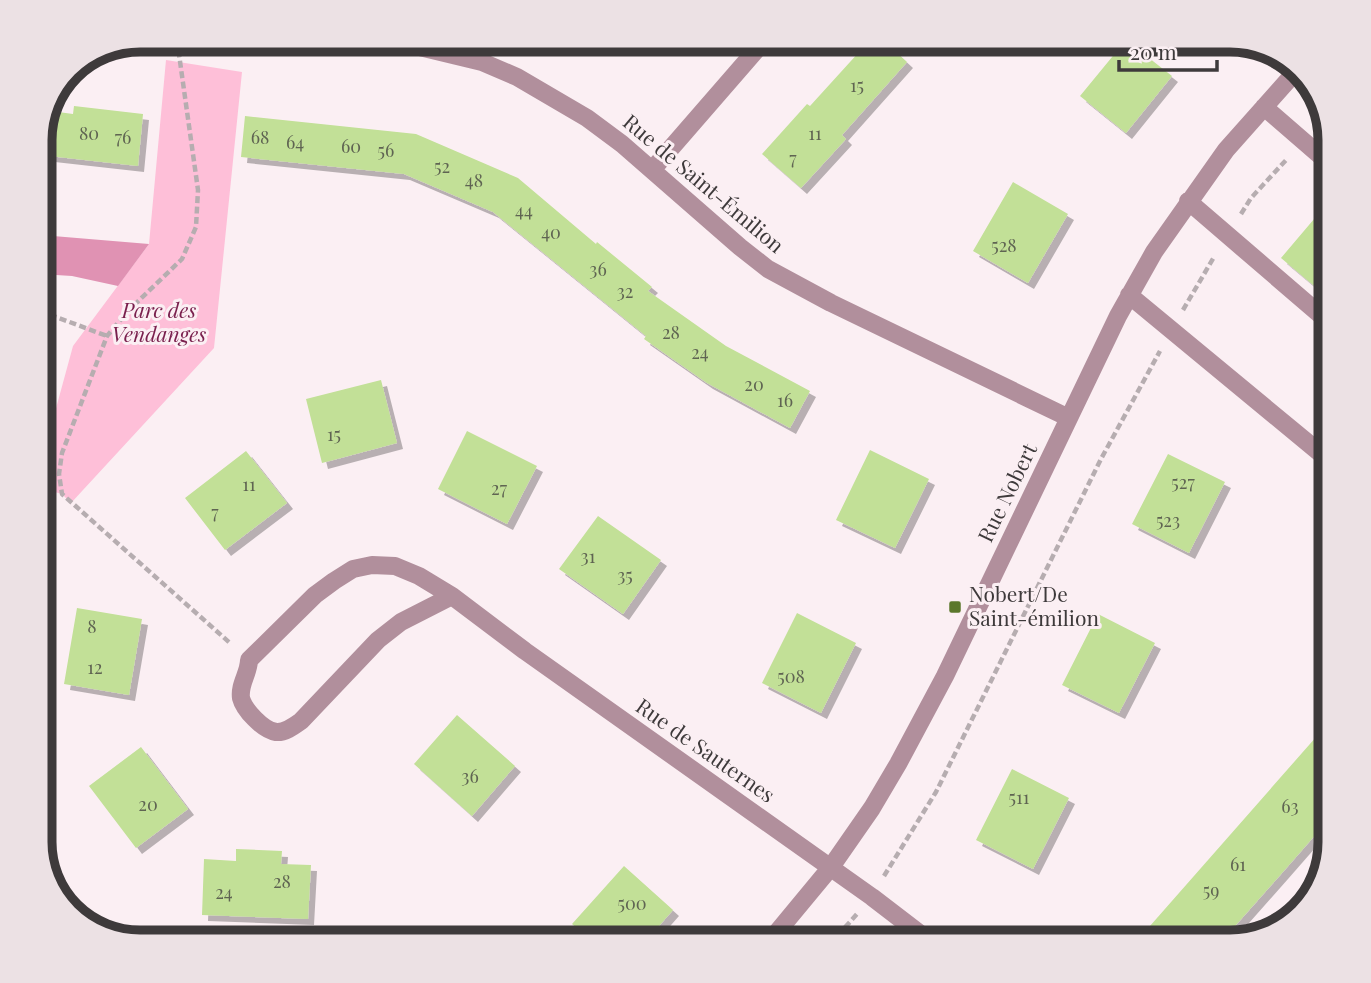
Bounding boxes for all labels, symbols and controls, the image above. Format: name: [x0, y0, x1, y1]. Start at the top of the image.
scale bar: [1119, 28, 1217, 72]
text: 20 m: [1130, 37, 1177, 65]
house number: 15: [850, 73, 864, 97]
street label: Rue de Saint-Émilion: [618, 107, 791, 258]
house number: 80: [79, 121, 99, 145]
house number: 11: [808, 121, 822, 145]
house number: 76: [115, 125, 131, 149]
house number: 68: [251, 125, 269, 149]
house number: 64: [286, 130, 304, 154]
house number: 60: [341, 134, 361, 158]
house number: 56: [378, 138, 394, 162]
house number: 7: [789, 146, 797, 170]
house number: 52: [434, 154, 450, 178]
house number: 48: [465, 168, 483, 192]
house number: 44: [515, 198, 533, 222]
house number: 40: [541, 220, 561, 244]
house number: 528: [991, 233, 1017, 257]
house number: 36: [589, 257, 607, 281]
house number: 32: [617, 279, 633, 303]
park label: Parc des Vendanges: [112, 295, 206, 347]
house number: 28: [662, 320, 680, 344]
house number: 24: [691, 340, 709, 364]
house number: 20: [744, 372, 764, 396]
house number: 16: [777, 388, 793, 412]
house number: 15: [327, 422, 341, 446]
street label: Rue Nobert: [970, 437, 1042, 546]
house number: 527: [1171, 470, 1195, 494]
house number: 11: [242, 472, 256, 496]
house number: 27: [491, 476, 508, 500]
house number: 7: [211, 500, 219, 524]
house number: 523: [1156, 508, 1180, 532]
house number: 31: [581, 544, 596, 568]
house number: 35: [617, 563, 633, 587]
place label: Nobert/De Saint-émilion: [969, 579, 1099, 631]
marker: Nobert/De Saint-émilion: [947, 599, 963, 615]
house number: 8: [87, 614, 97, 638]
house number: 12: [87, 655, 103, 679]
house number: 508: [777, 664, 805, 688]
street label: Rue de Sauternes: [631, 691, 781, 808]
house number: 36: [461, 764, 479, 788]
house number: 511: [1009, 785, 1030, 809]
house number: 20: [138, 792, 158, 816]
house number: 63: [1281, 794, 1299, 818]
house number: 61: [1230, 852, 1246, 876]
house number: 28: [273, 869, 291, 893]
house number: 59: [1203, 878, 1219, 902]
house number: 24: [215, 880, 233, 904]
house number: 500: [617, 891, 647, 915]

